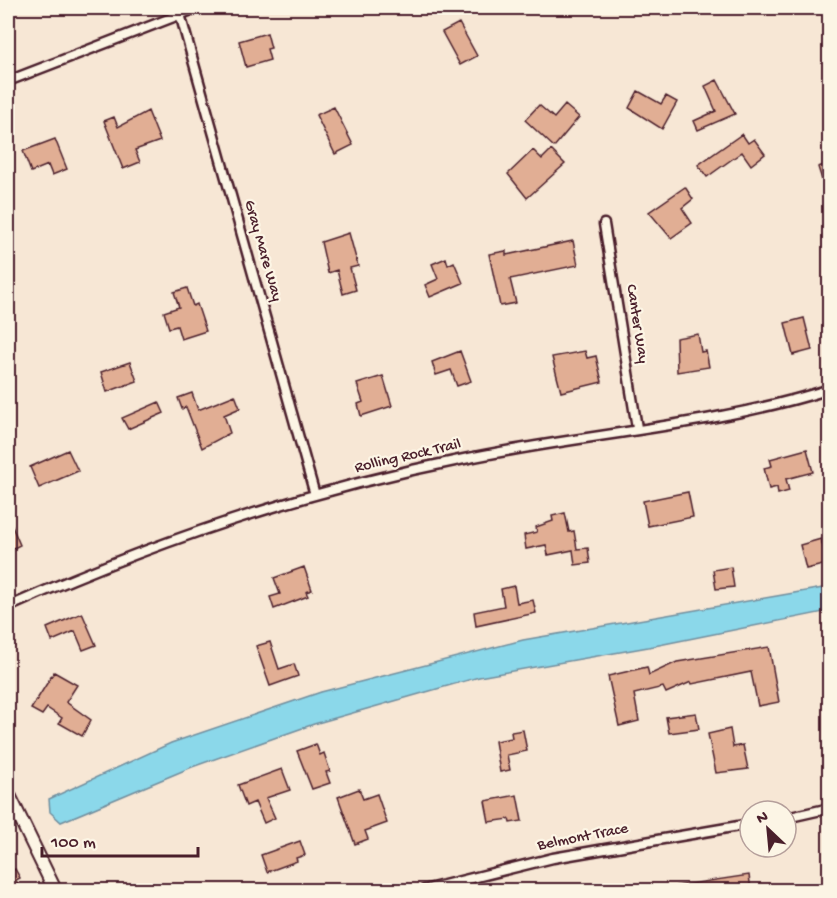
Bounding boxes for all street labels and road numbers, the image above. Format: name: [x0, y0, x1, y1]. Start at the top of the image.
street label: Gray Mare Way: [238, 198, 286, 304]
street label: Canter Way: [620, 283, 652, 365]
street label: Rolling Rock Trail: [353, 436, 463, 478]
street label: Belmont Trace: [535, 820, 631, 856]

